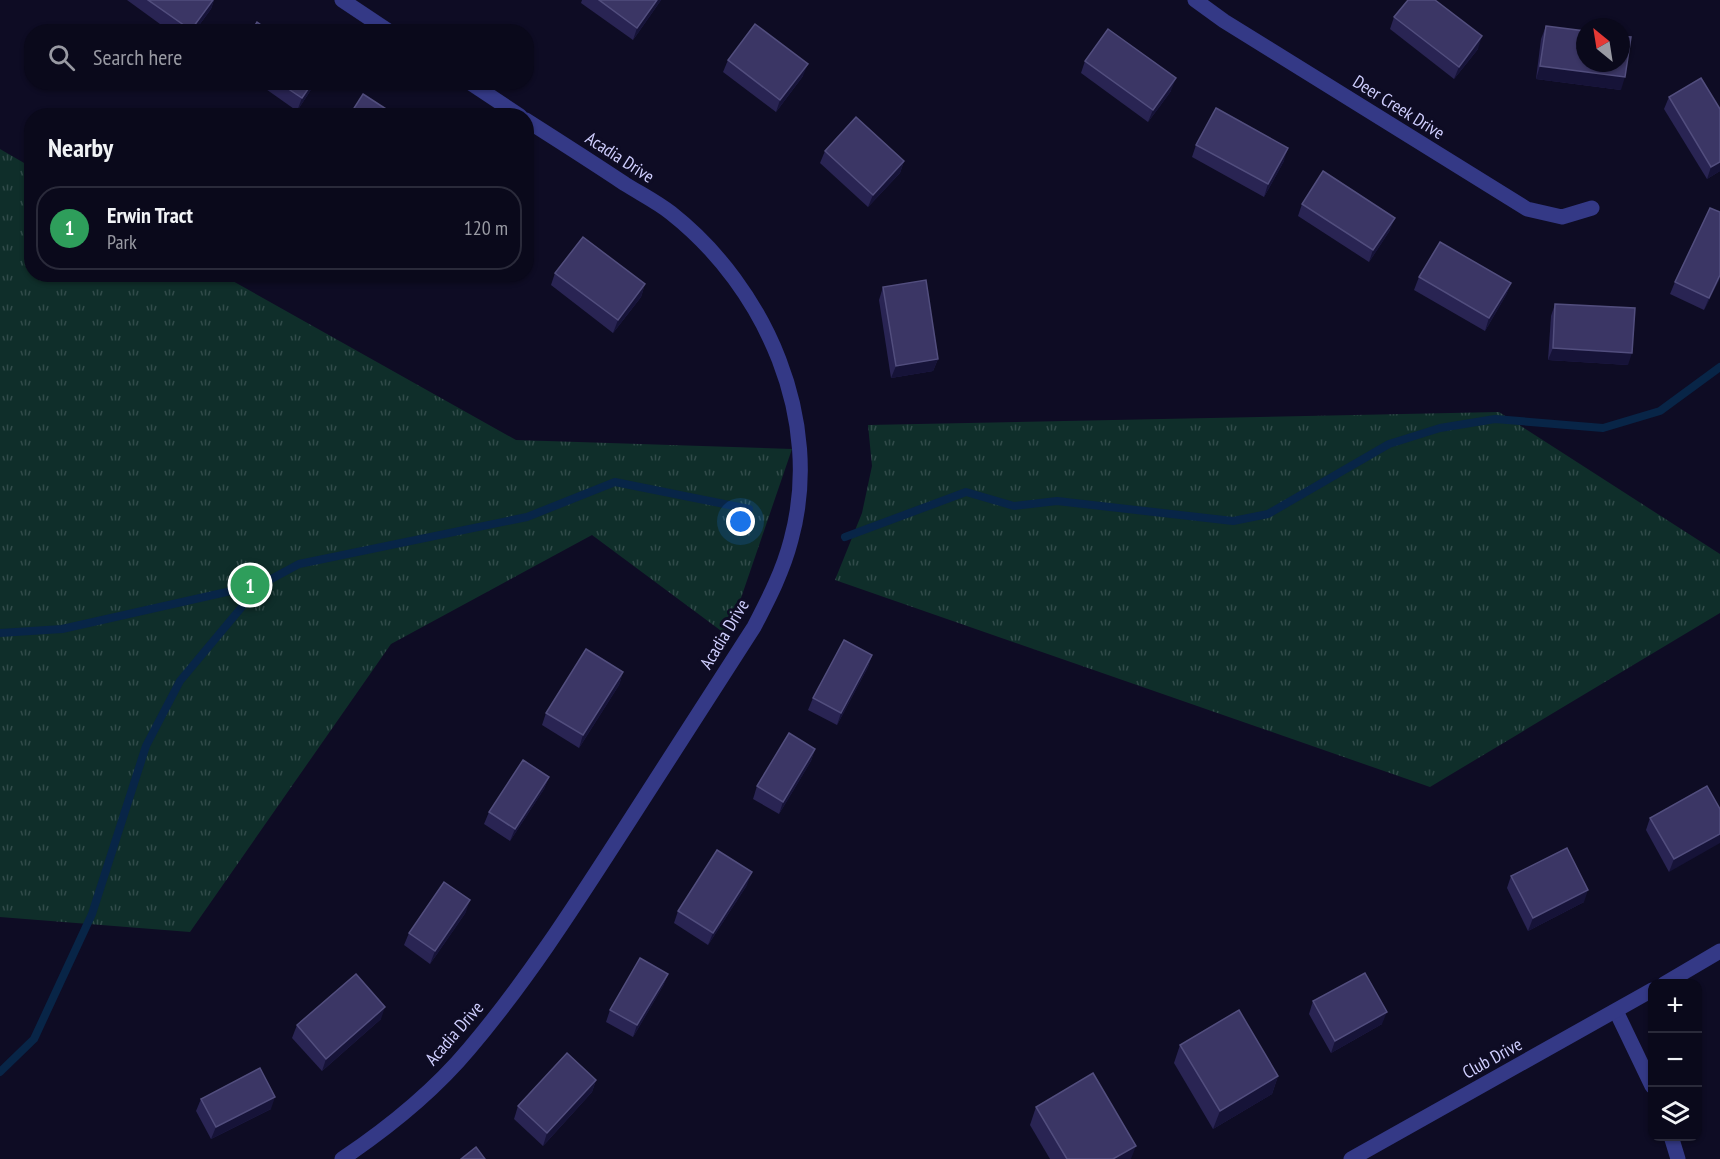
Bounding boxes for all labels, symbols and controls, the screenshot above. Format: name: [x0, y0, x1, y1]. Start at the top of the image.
north arrow: [1576, 18, 1630, 72]
search box: [24, 24, 534, 90]
icon: search: [45, 41, 78, 74]
text: Search here: [93, 43, 182, 71]
street label: Deer Creek Drive: [1349, 70, 1449, 144]
street label: Acadia Drive: [581, 126, 659, 188]
text: Nearby: [48, 131, 113, 164]
text: Erwin Tract: [107, 201, 193, 229]
text: 1: [65, 215, 74, 241]
text: 120 m: [464, 215, 508, 241]
text: Park: [107, 229, 137, 255]
your location: [726, 507, 755, 536]
pin: 1: [230, 562, 270, 608]
street label: Acadia Drive: [694, 595, 754, 673]
map controls: [1648, 979, 1702, 1141]
button: +: [1648, 979, 1702, 1033]
street label: Acadia Drive: [420, 996, 488, 1070]
street label: Club Drive: [1458, 1032, 1526, 1084]
button: −: [1648, 1033, 1702, 1087]
button: layers: [1648, 1087, 1702, 1141]

